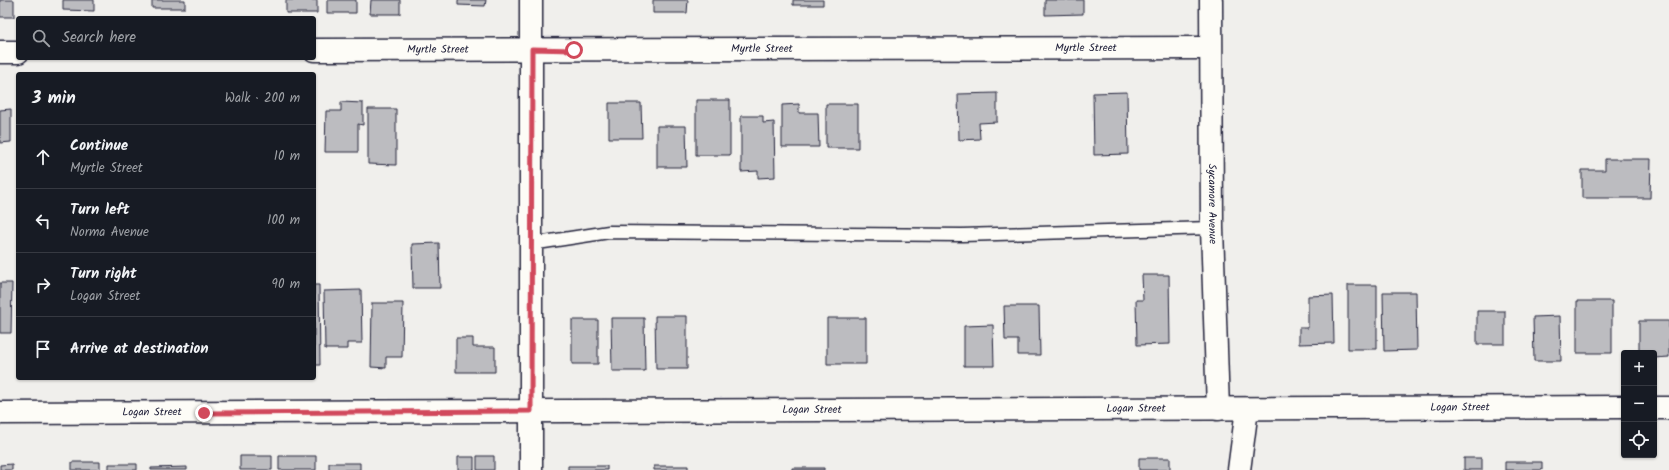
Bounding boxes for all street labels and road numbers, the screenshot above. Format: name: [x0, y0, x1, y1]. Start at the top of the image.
street label: Myrtle Street: [1055, 39, 1118, 57]
street label: Myrtle Street: [731, 40, 794, 58]
street label: Myrtle Street: [407, 41, 470, 59]
street label: Sycamore Avenue: [1203, 164, 1222, 244]
street label: Logan Street: [1430, 398, 1491, 417]
street label: Logan Street: [1106, 400, 1167, 418]
street label: Logan Street: [782, 401, 843, 419]
street label: Logan Street: [122, 403, 183, 422]

